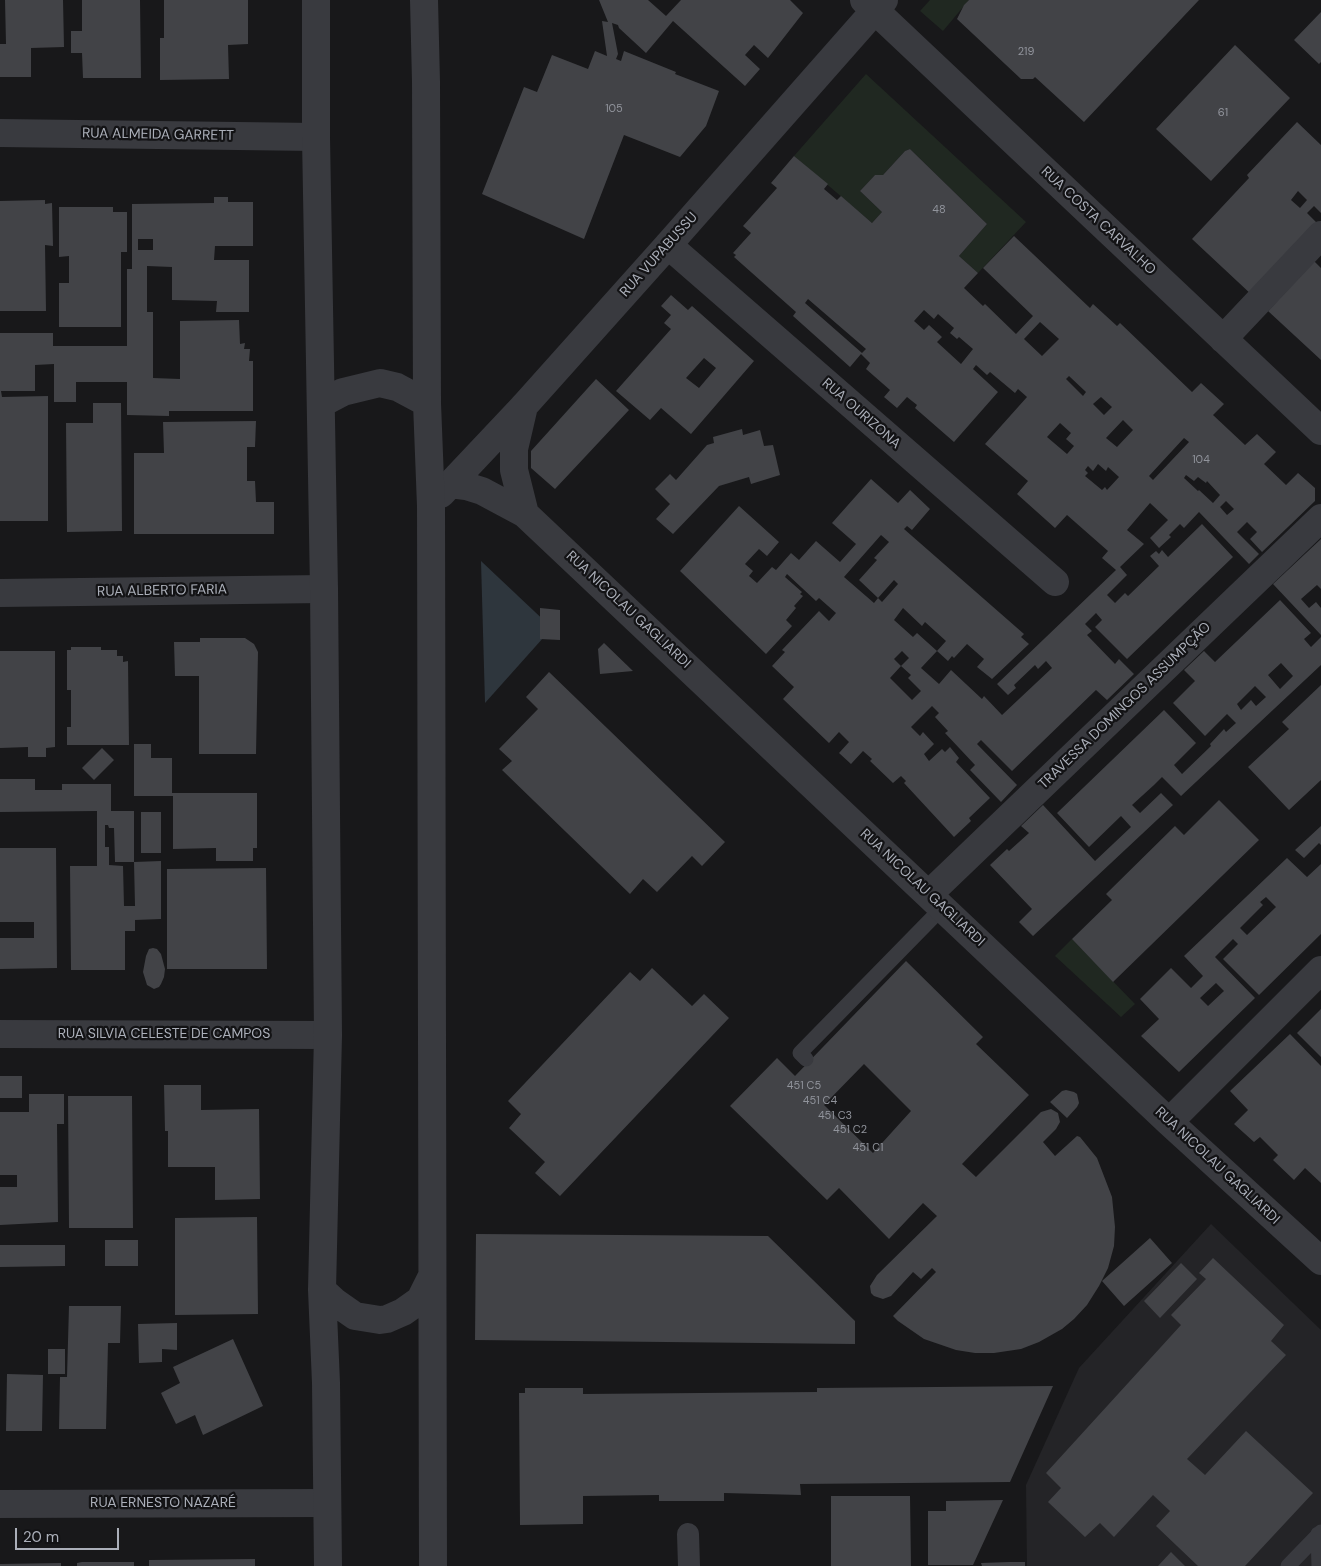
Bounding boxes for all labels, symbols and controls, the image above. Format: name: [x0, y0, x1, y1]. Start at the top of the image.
house number: 219: [1018, 45, 1034, 59]
house number: 105: [605, 102, 623, 116]
house number: 61: [1218, 106, 1228, 120]
street label: RUA ALMEIDA GARRETT: [82, 125, 234, 145]
street label: RUA COSTA CARVALHO: [1037, 163, 1159, 279]
house number: 48: [932, 203, 946, 217]
street label: RUA VUPABUSSU: [617, 209, 701, 301]
street label: RUA OURIZONA: [818, 375, 904, 453]
house number: 104: [1192, 453, 1210, 467]
street label: RUA NICOLAU GAGLIARDI: [562, 548, 694, 672]
street label: RUA ALBERTO FARIA: [97, 581, 227, 601]
street label: TRAVESSA DOMINGOS ASSUMPÇÃO: [1035, 619, 1215, 793]
street label: RUA NICOLAU GAGLIARDI: [856, 826, 988, 950]
street label: RUA SILVIA CELESTE DE CAMPOS: [58, 1026, 270, 1042]
house number: 451 C5: [787, 1079, 821, 1093]
house number: 451 C4: [803, 1094, 837, 1108]
street label: RUA NICOLAU GAGLIARDI: [1151, 1104, 1283, 1228]
house number: 451 C3: [818, 1109, 852, 1123]
house number: 451 C2: [833, 1123, 867, 1137]
house number: 451 C1: [852, 1141, 884, 1155]
street label: RUA ERNESTO NAZARÉ: [90, 1495, 236, 1511]
scale bar: [18, 1518, 121, 1550]
text: 20 m: [23, 1527, 59, 1547]

